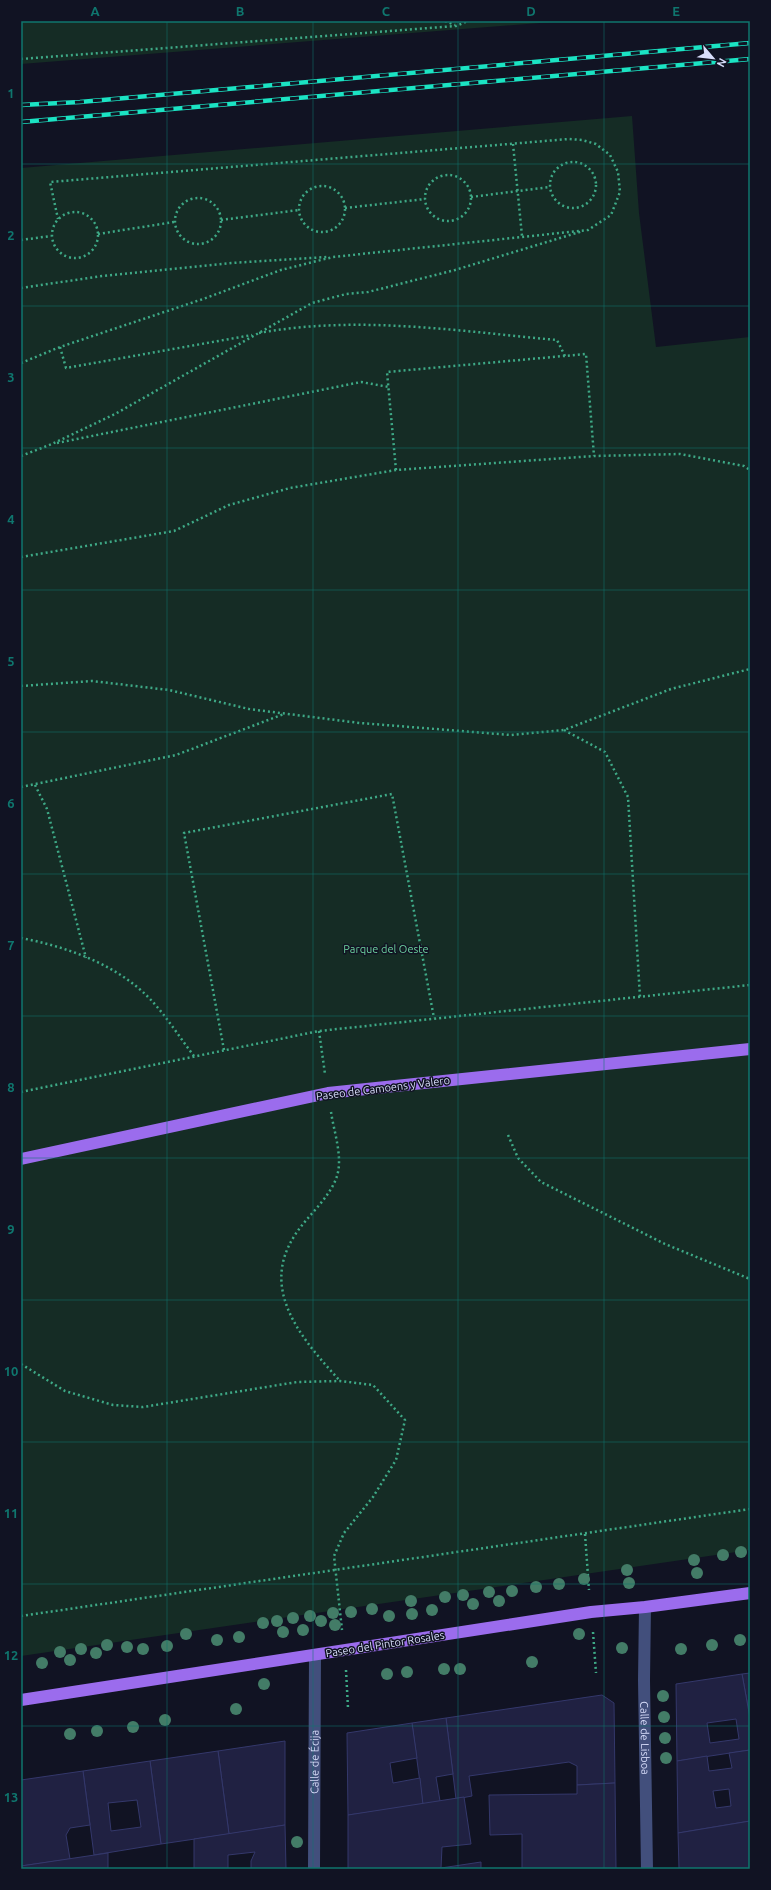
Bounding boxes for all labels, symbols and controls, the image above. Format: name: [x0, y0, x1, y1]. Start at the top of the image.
text: A: [90, 4, 100, 18]
text: B: [236, 4, 245, 18]
text: C: [382, 4, 391, 18]
text: D: [526, 4, 536, 18]
text: E: [672, 4, 680, 18]
north arrow: [693, 38, 733, 78]
text: N: [715, 56, 729, 69]
text: 1: [7, 86, 15, 100]
text: 2: [7, 228, 15, 242]
text: 3: [7, 370, 15, 384]
text: 4: [7, 512, 15, 526]
text: 5: [7, 654, 15, 668]
text: 6: [7, 796, 15, 810]
text: 7: [7, 938, 15, 952]
park label: Parque del Oeste: [343, 943, 429, 955]
street label: Paseo de Camoens y Valero: [315, 1074, 451, 1102]
text: 8: [7, 1080, 15, 1094]
text: 9: [7, 1222, 15, 1236]
text: 10: [4, 1364, 18, 1378]
text: 11: [4, 1506, 18, 1520]
street label: Paseo del Pintor Rosales: [325, 1629, 446, 1659]
text: 12: [4, 1648, 18, 1662]
street label: Calle de Lisboa: [638, 1701, 652, 1775]
street label: Calle de Écija: [308, 1730, 321, 1794]
text: 13: [4, 1790, 18, 1804]

